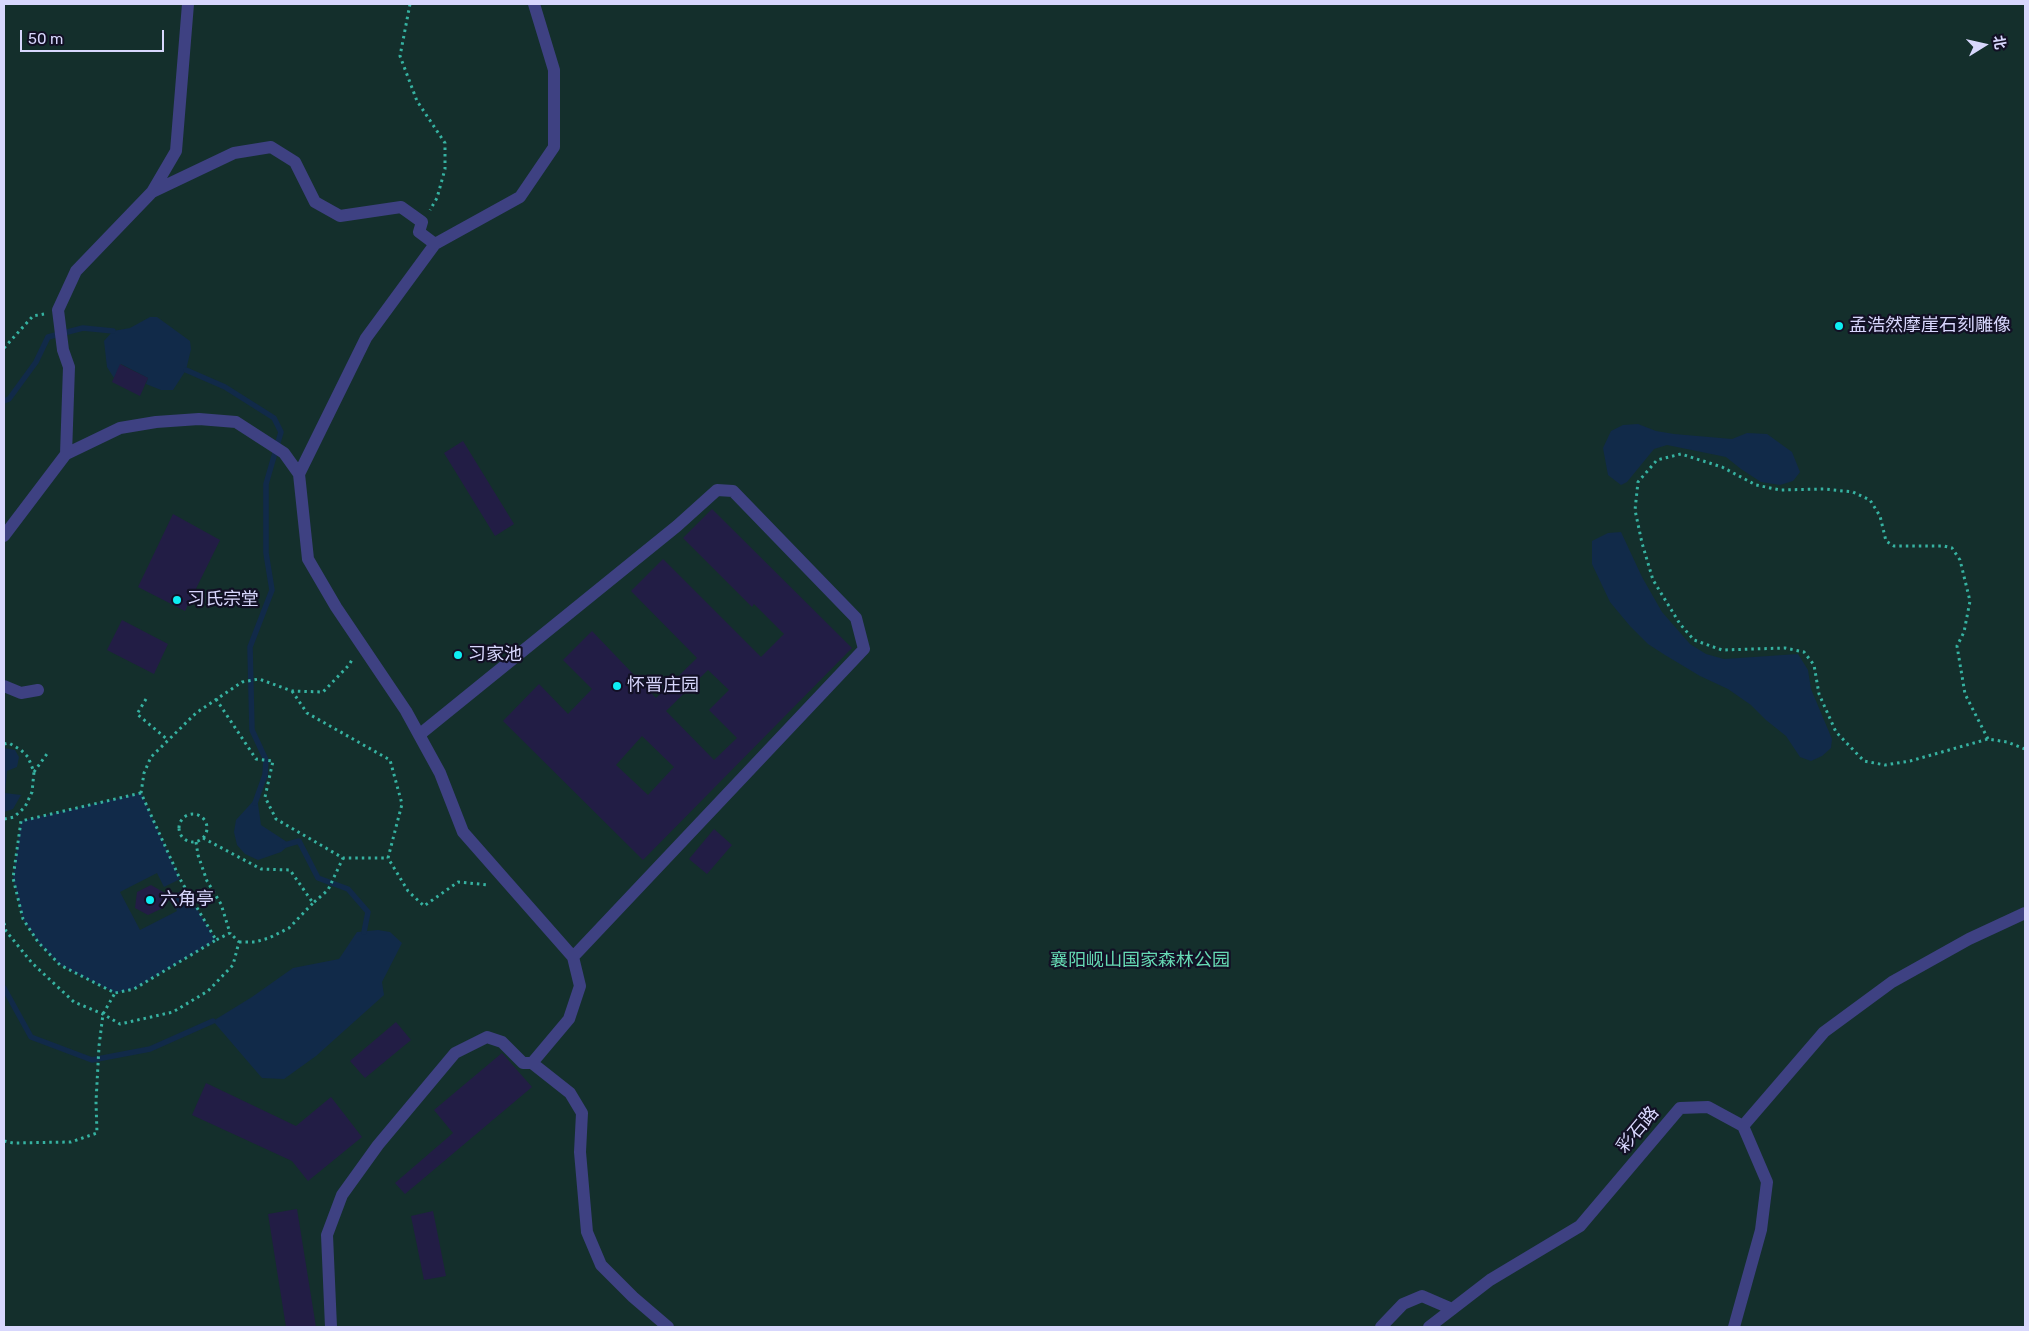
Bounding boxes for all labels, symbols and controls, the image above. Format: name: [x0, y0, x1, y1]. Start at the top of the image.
scale bar: [22, 20, 166, 52]
north arrow: [1959, 20, 2009, 70]
text: 50 m: [28, 30, 63, 48]
text: 北: [1990, 34, 2009, 51]
place label: 孟浩然摩崖石刻雕像: [1849, 315, 2011, 337]
marker: 孟浩然摩崖石刻雕像: [1833, 320, 1845, 332]
place label: 习氏宗堂: [187, 589, 259, 611]
marker: 习氏宗堂: [171, 594, 183, 606]
place label: 习家池: [468, 644, 522, 666]
marker: 习家池: [452, 649, 464, 661]
place label: 怀晋庄园: [627, 675, 699, 697]
marker: 怀晋庄园: [611, 680, 623, 692]
place label: 六角亭: [160, 889, 214, 911]
marker: 六角亭: [144, 894, 156, 906]
park label: 襄阳岘山国家森林公园: [1050, 950, 1230, 972]
street label: 彩石路: [1612, 1102, 1664, 1158]

